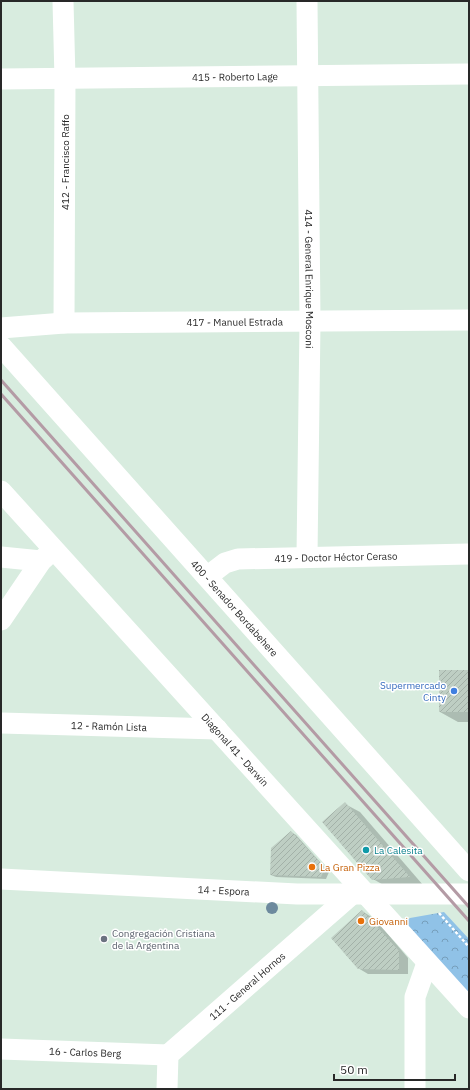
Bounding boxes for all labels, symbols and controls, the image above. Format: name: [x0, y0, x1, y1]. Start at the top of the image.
street label: 415 - Roberto Lage: [192, 70, 279, 83]
street label: 412 - Francisco Raffo: [59, 114, 72, 210]
street label: 414 - General Enrique Mosconi: [302, 209, 317, 349]
street label: 417 - Manuel Estrada: [186, 315, 284, 329]
street label: 419 - Doctor Héctor Ceraso: [274, 549, 398, 565]
street label: 400 - Senador Bordabehere: [188, 557, 281, 659]
place label: Supermercado Cinty: [380, 679, 446, 704]
marker: Supermercado Cinty: [449, 686, 459, 696]
street label: Diagonal 41 - Darwin: [199, 711, 272, 789]
street label: 12 - Ramón Lista: [71, 718, 148, 734]
place label: La Calesita: [374, 844, 423, 857]
marker: La Calesita: [361, 845, 371, 855]
place label: La Gran Pizza: [320, 861, 381, 874]
marker: La Gran Pizza: [307, 862, 317, 872]
street label: 14 - Espora: [197, 882, 251, 898]
place label: Giovanni: [369, 915, 408, 928]
marker: Giovanni: [356, 916, 366, 926]
place label: Congregación Cristiana de la Argentina: [112, 927, 216, 952]
marker: Congregación Cristiana de la Argentina: [99, 934, 109, 944]
street label: 111 - General Hornos: [206, 949, 288, 1023]
street label: 16 - Carlos Berg: [49, 1044, 122, 1060]
scale bar: [334, 1056, 455, 1082]
text: 50 m: [340, 1062, 368, 1077]

